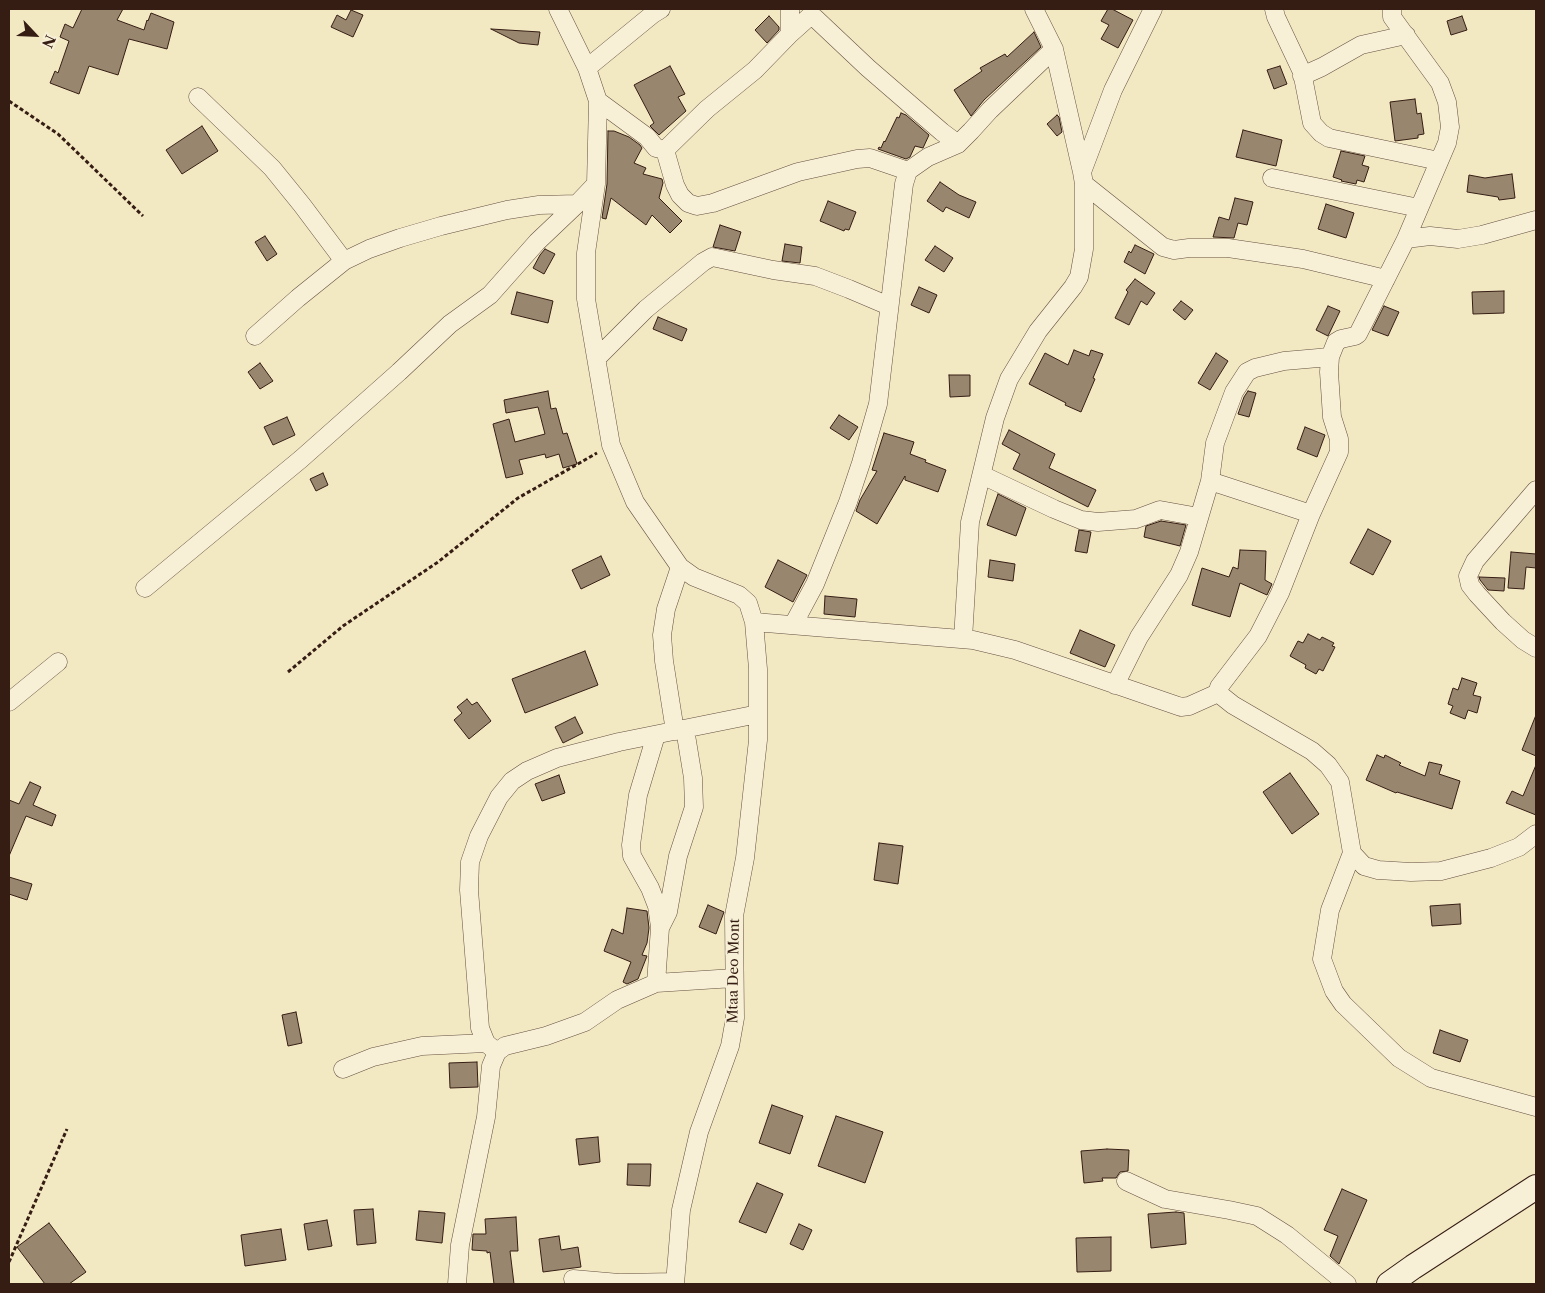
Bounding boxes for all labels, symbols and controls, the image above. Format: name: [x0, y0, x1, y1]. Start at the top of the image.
north arrow: [10, 10, 60, 60]
text: N: [38, 32, 59, 51]
street label: Mtaa Deo Mont: [725, 918, 743, 1024]

